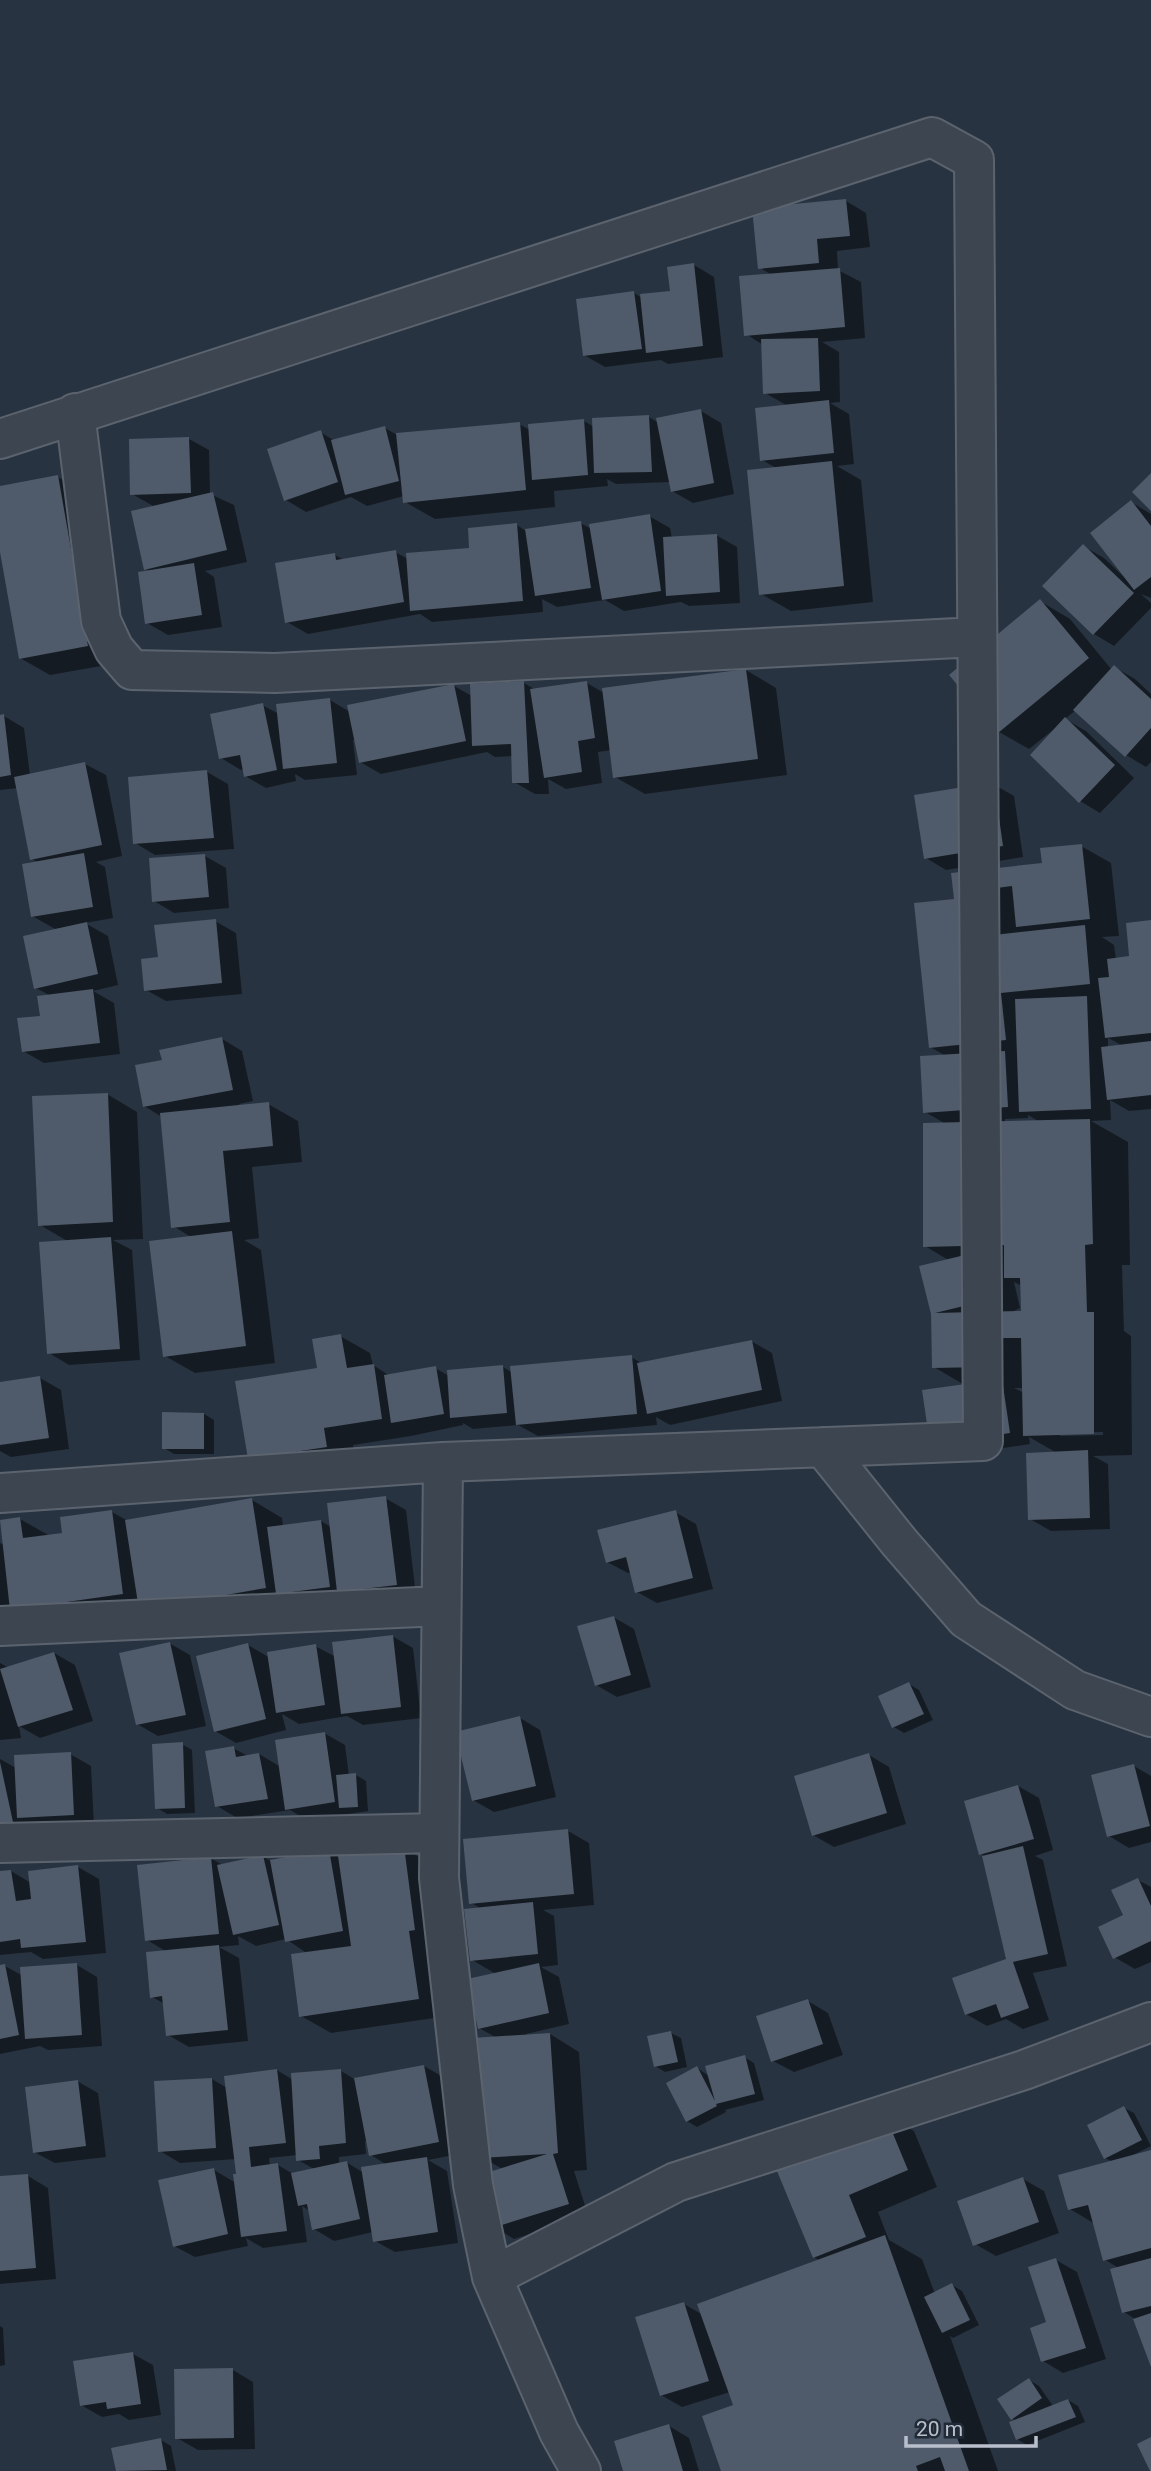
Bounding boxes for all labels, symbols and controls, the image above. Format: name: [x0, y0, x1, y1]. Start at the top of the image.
scale bar: [906, 2404, 1036, 2448]
text: 20 m: [916, 2417, 963, 2441]

